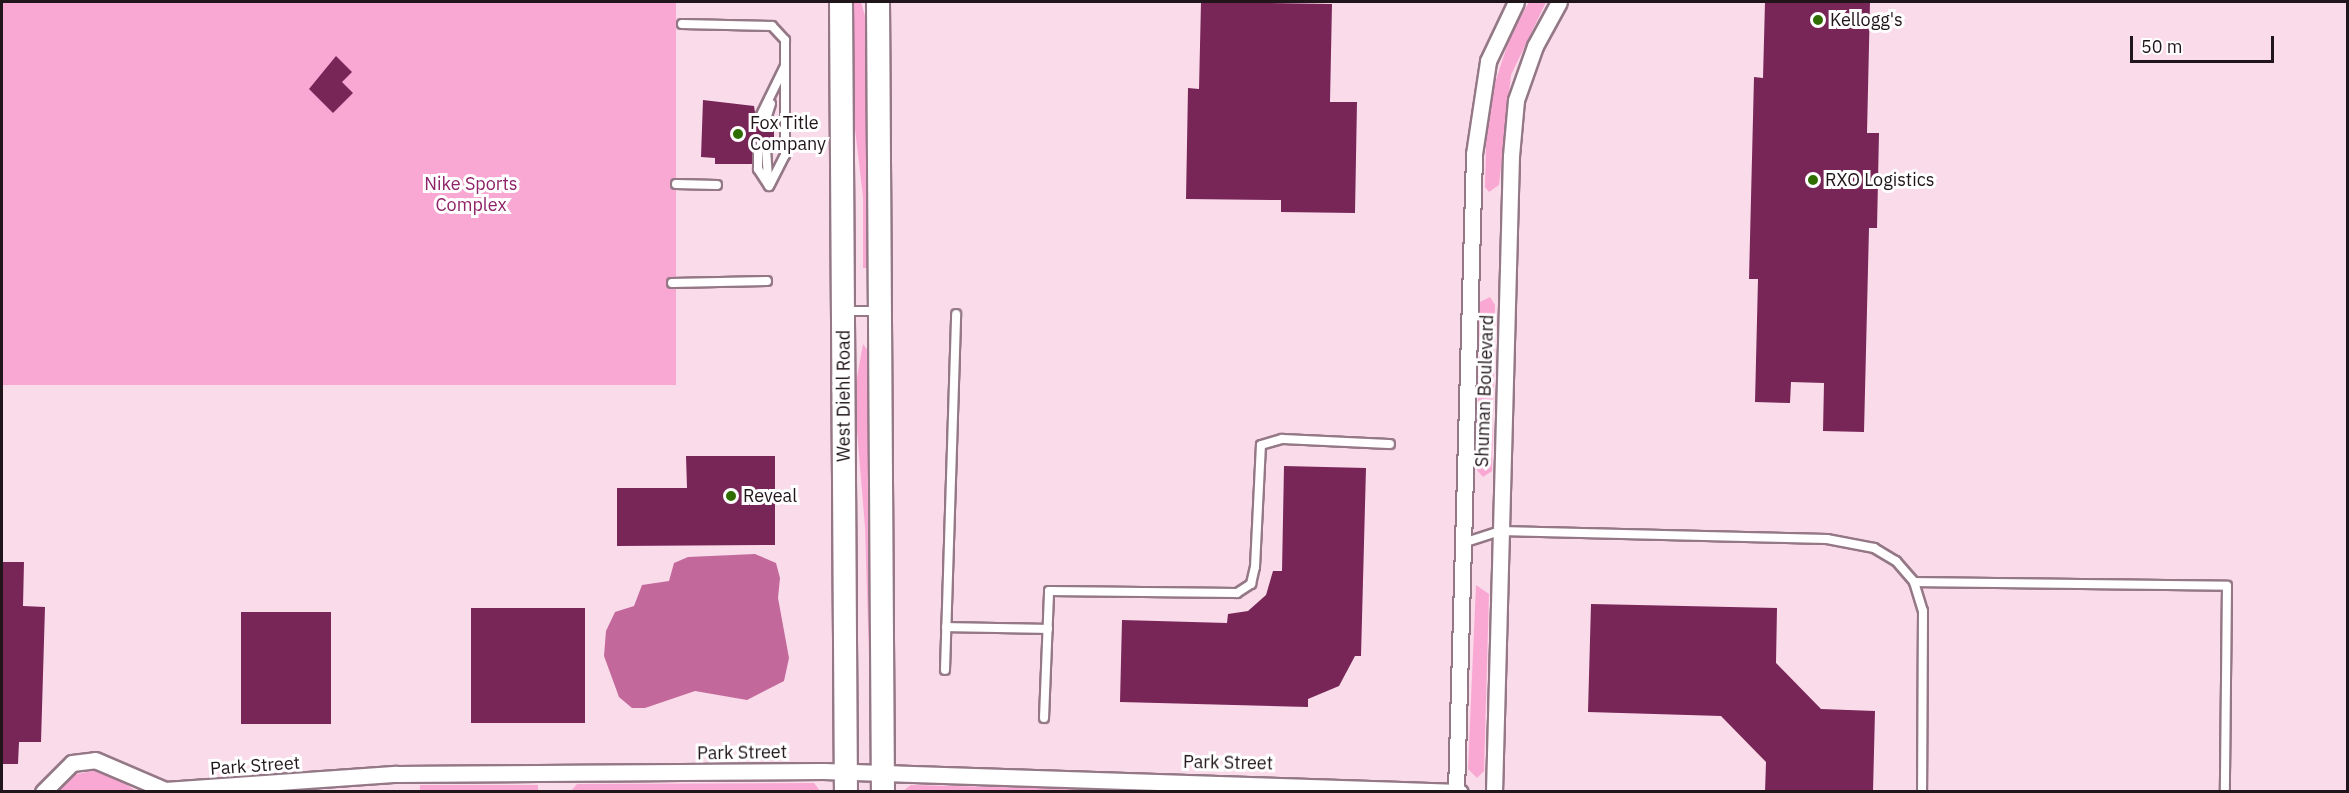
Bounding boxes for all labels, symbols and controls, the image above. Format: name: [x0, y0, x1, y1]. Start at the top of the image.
place label: Kellogg's: [1830, 9, 1903, 31]
marker: Kellogg's: [1811, 13, 1825, 27]
scale bar: [2133, 24, 2277, 62]
text: 50 m: [2141, 35, 2183, 58]
place label: Fox Title Company: [750, 113, 826, 156]
marker: Fox Title Company: [731, 127, 745, 141]
place label: RXO Logistics: [1825, 169, 1934, 191]
marker: RXO Logistics: [1806, 173, 1820, 187]
park label: Nike Sports Complex: [424, 174, 518, 216]
street label: Shuman Boulevard: [1472, 314, 1498, 468]
street label: West Diehl Road: [833, 330, 855, 462]
place label: Reveal: [743, 485, 797, 507]
marker: Reveal: [724, 489, 738, 503]
street label: Park Street: [697, 741, 787, 765]
street label: Park Street: [1183, 751, 1273, 775]
street label: Park Street: [209, 752, 301, 780]

